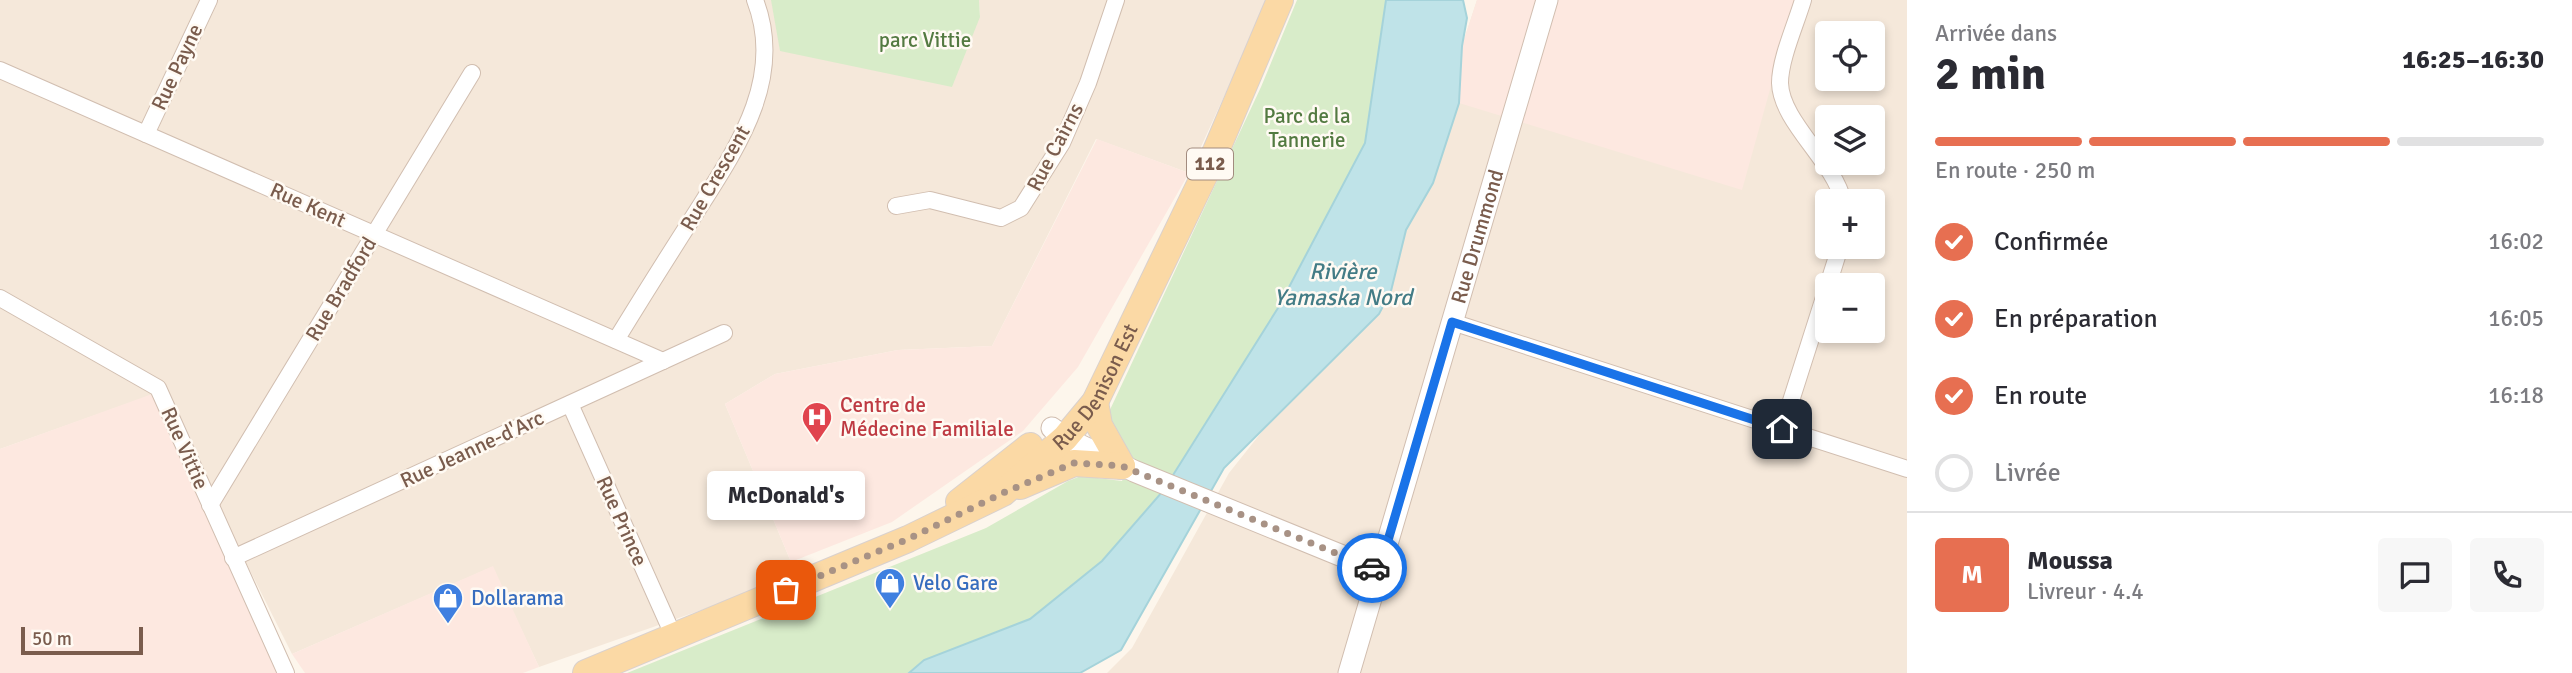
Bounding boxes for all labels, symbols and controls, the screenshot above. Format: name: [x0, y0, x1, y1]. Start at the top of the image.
text: Arrivée dans: [1935, 19, 2057, 48]
street label: Rue Payne: [146, 20, 208, 114]
map controls: [1815, 21, 1885, 343]
button: locate: [1815, 21, 1885, 91]
park label: parc Vittie: [879, 27, 971, 53]
text: 16:25–16:30: [2402, 44, 2544, 76]
text: 2 min: [1935, 46, 2046, 102]
street label: Rue Cairns: [1021, 99, 1089, 195]
park label: Parc de la Tannerie: [1263, 103, 1351, 153]
button: layers: [1815, 105, 1885, 175]
street label: Rue Crescent: [674, 121, 756, 235]
road number: 112: [1187, 148, 1233, 180]
text: En route · 250 m: [1935, 156, 2095, 185]
street label: Rue Drummond: [1445, 166, 1509, 307]
street label: Rue Kent: [266, 177, 350, 233]
button: +: [1815, 189, 1885, 259]
icon: check: [1935, 223, 1973, 261]
text: Confirmée: [1994, 226, 2109, 258]
text: 16:02: [2488, 227, 2544, 256]
street label: Rue Bradford: [300, 232, 382, 346]
water label: Rivière Yamaska Nord: [1274, 257, 1415, 312]
button: −: [1815, 273, 1885, 343]
icon: check: [1935, 300, 1973, 338]
text: En préparation: [1994, 303, 2158, 335]
text: 16:05: [2488, 304, 2544, 333]
street label: Rue Denison Est: [1047, 320, 1144, 456]
icon: check: [1935, 377, 1973, 415]
text: En route: [1994, 380, 2087, 412]
text: 16:18: [2488, 381, 2544, 410]
place label: Centre de Médecine Familiale: [840, 392, 1014, 442]
pin: [1752, 399, 1812, 459]
hospital icon: Centre de Médecine Familiale: [800, 400, 834, 444]
street label: Rue Vittie: [155, 403, 215, 493]
street label: Rue Jeanne-d'Arc: [396, 404, 548, 494]
icon: home: [1763, 410, 1801, 448]
text: Livrée: [1994, 457, 2061, 489]
callout: McDonald's: [707, 471, 865, 520]
street label: Rue Prince: [591, 472, 653, 570]
text: McDonald's: [728, 481, 844, 510]
courier: [1337, 533, 1407, 603]
button: chat: [2378, 538, 2452, 612]
button: phone: [2470, 538, 2544, 612]
text: Moussa: [2027, 545, 2113, 577]
icon: car: [1353, 549, 1391, 587]
text: M: [1961, 559, 1983, 591]
pin: [756, 560, 816, 620]
shop icon: Velo Gare: [873, 566, 907, 610]
place label: Velo Gare: [913, 570, 998, 596]
icon: bag: [767, 571, 805, 609]
text: Livreur · 4.4: [2027, 577, 2144, 606]
shop icon: Dollarama: [431, 581, 465, 625]
place label: Dollarama: [471, 585, 564, 611]
scale bar: [21, 624, 144, 656]
text: 50 m: [32, 627, 72, 651]

